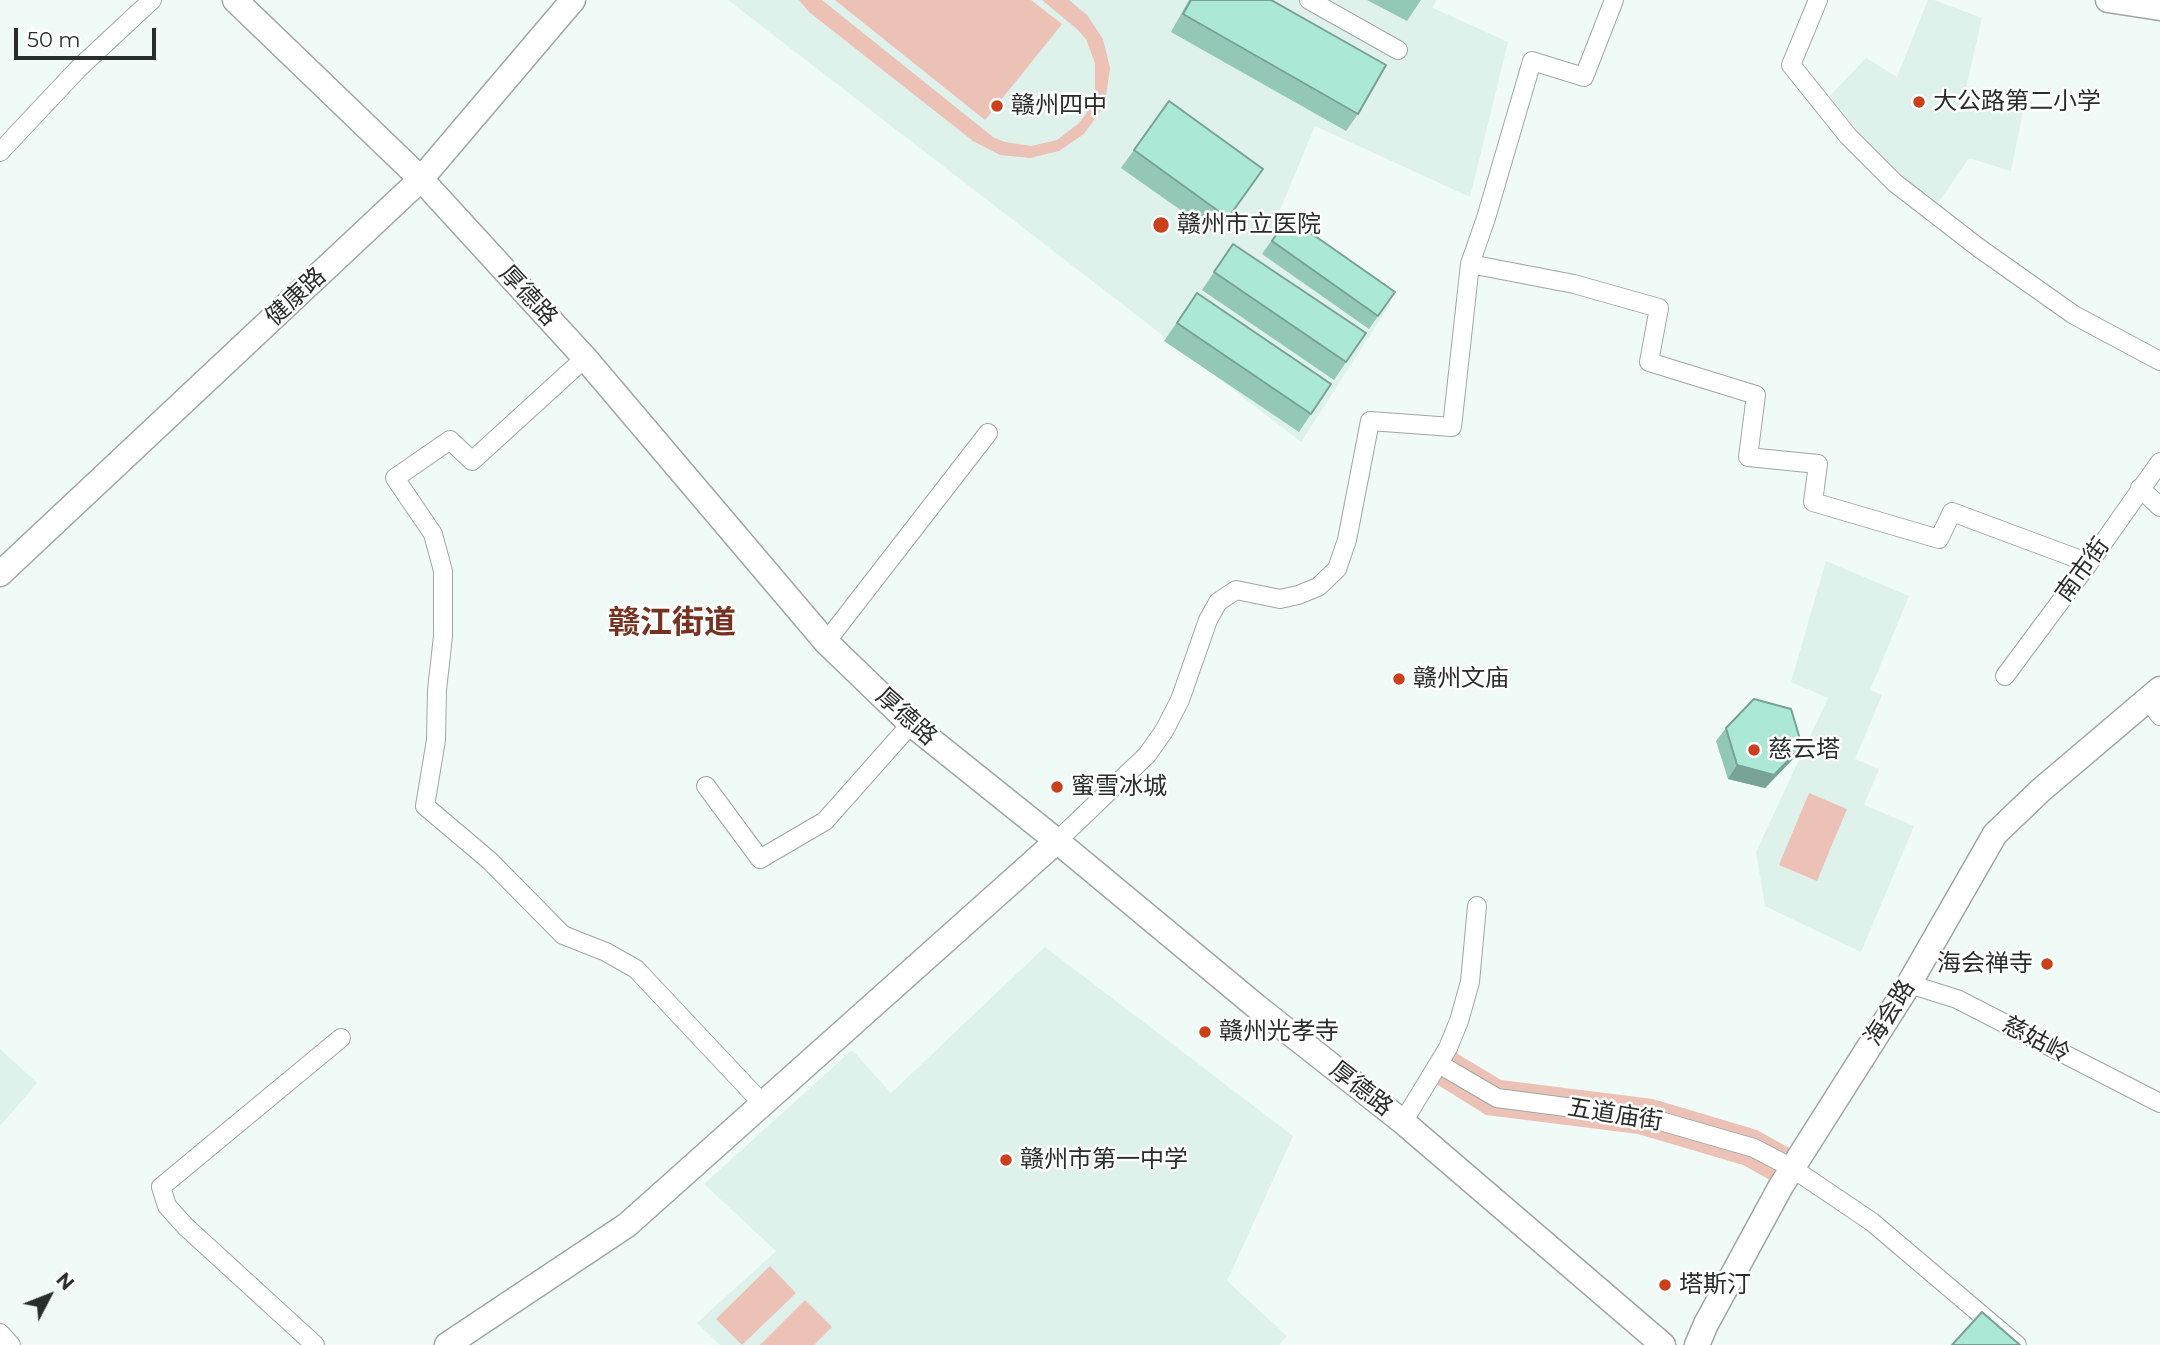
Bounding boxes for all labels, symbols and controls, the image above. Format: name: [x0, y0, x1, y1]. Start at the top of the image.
scale bar: [18, 14, 159, 58]
text: 50 m: [27, 27, 81, 52]
place label: 大公路第二小学: [1933, 88, 2101, 116]
place label: 赣州四中: [1011, 92, 1107, 120]
marker: 大公路第二小学: [1911, 94, 1927, 110]
marker: 赣州四中: [989, 98, 1005, 114]
place label: 赣州市立医院: [1177, 211, 1321, 239]
marker: 赣州市立医院: [1151, 215, 1171, 235]
street label: 厚德路: [493, 260, 563, 332]
street label: 健康路: [260, 262, 332, 332]
street label: 南市街: [2050, 532, 2116, 608]
district label: 赣江街道: [608, 605, 736, 643]
place label: 赣州文庙: [1413, 665, 1509, 693]
marker: 赣州文庙: [1391, 671, 1407, 687]
street label: 厚德路: [870, 682, 942, 752]
place label: 慈云塔: [1768, 736, 1840, 764]
marker: 慈云塔: [1746, 742, 1762, 758]
place label: 蜜雪冰城: [1071, 773, 1167, 801]
marker: 蜜雪冰城: [1049, 779, 1065, 795]
place label: 海会禅寺: [1937, 950, 2033, 978]
marker: 海会禅寺: [2039, 956, 2055, 972]
street label: 海会路: [1859, 975, 1921, 1051]
street label: 慈姑岭: [1997, 1011, 2075, 1069]
place label: 赣州光孝寺: [1219, 1018, 1339, 1046]
marker: 赣州光孝寺: [1197, 1024, 1213, 1040]
street label: 厚德路: [1324, 1055, 1398, 1123]
street label: 五道庙街: [1565, 1093, 1665, 1137]
place label: 赣州市第一中学: [1020, 1146, 1188, 1174]
marker: 赣州市第一中学: [998, 1152, 1014, 1168]
north arrow: [14, 1261, 84, 1331]
text: N: [51, 1268, 79, 1295]
place label: 塔斯汀: [1679, 1271, 1751, 1299]
marker: 塔斯汀: [1657, 1277, 1673, 1293]

